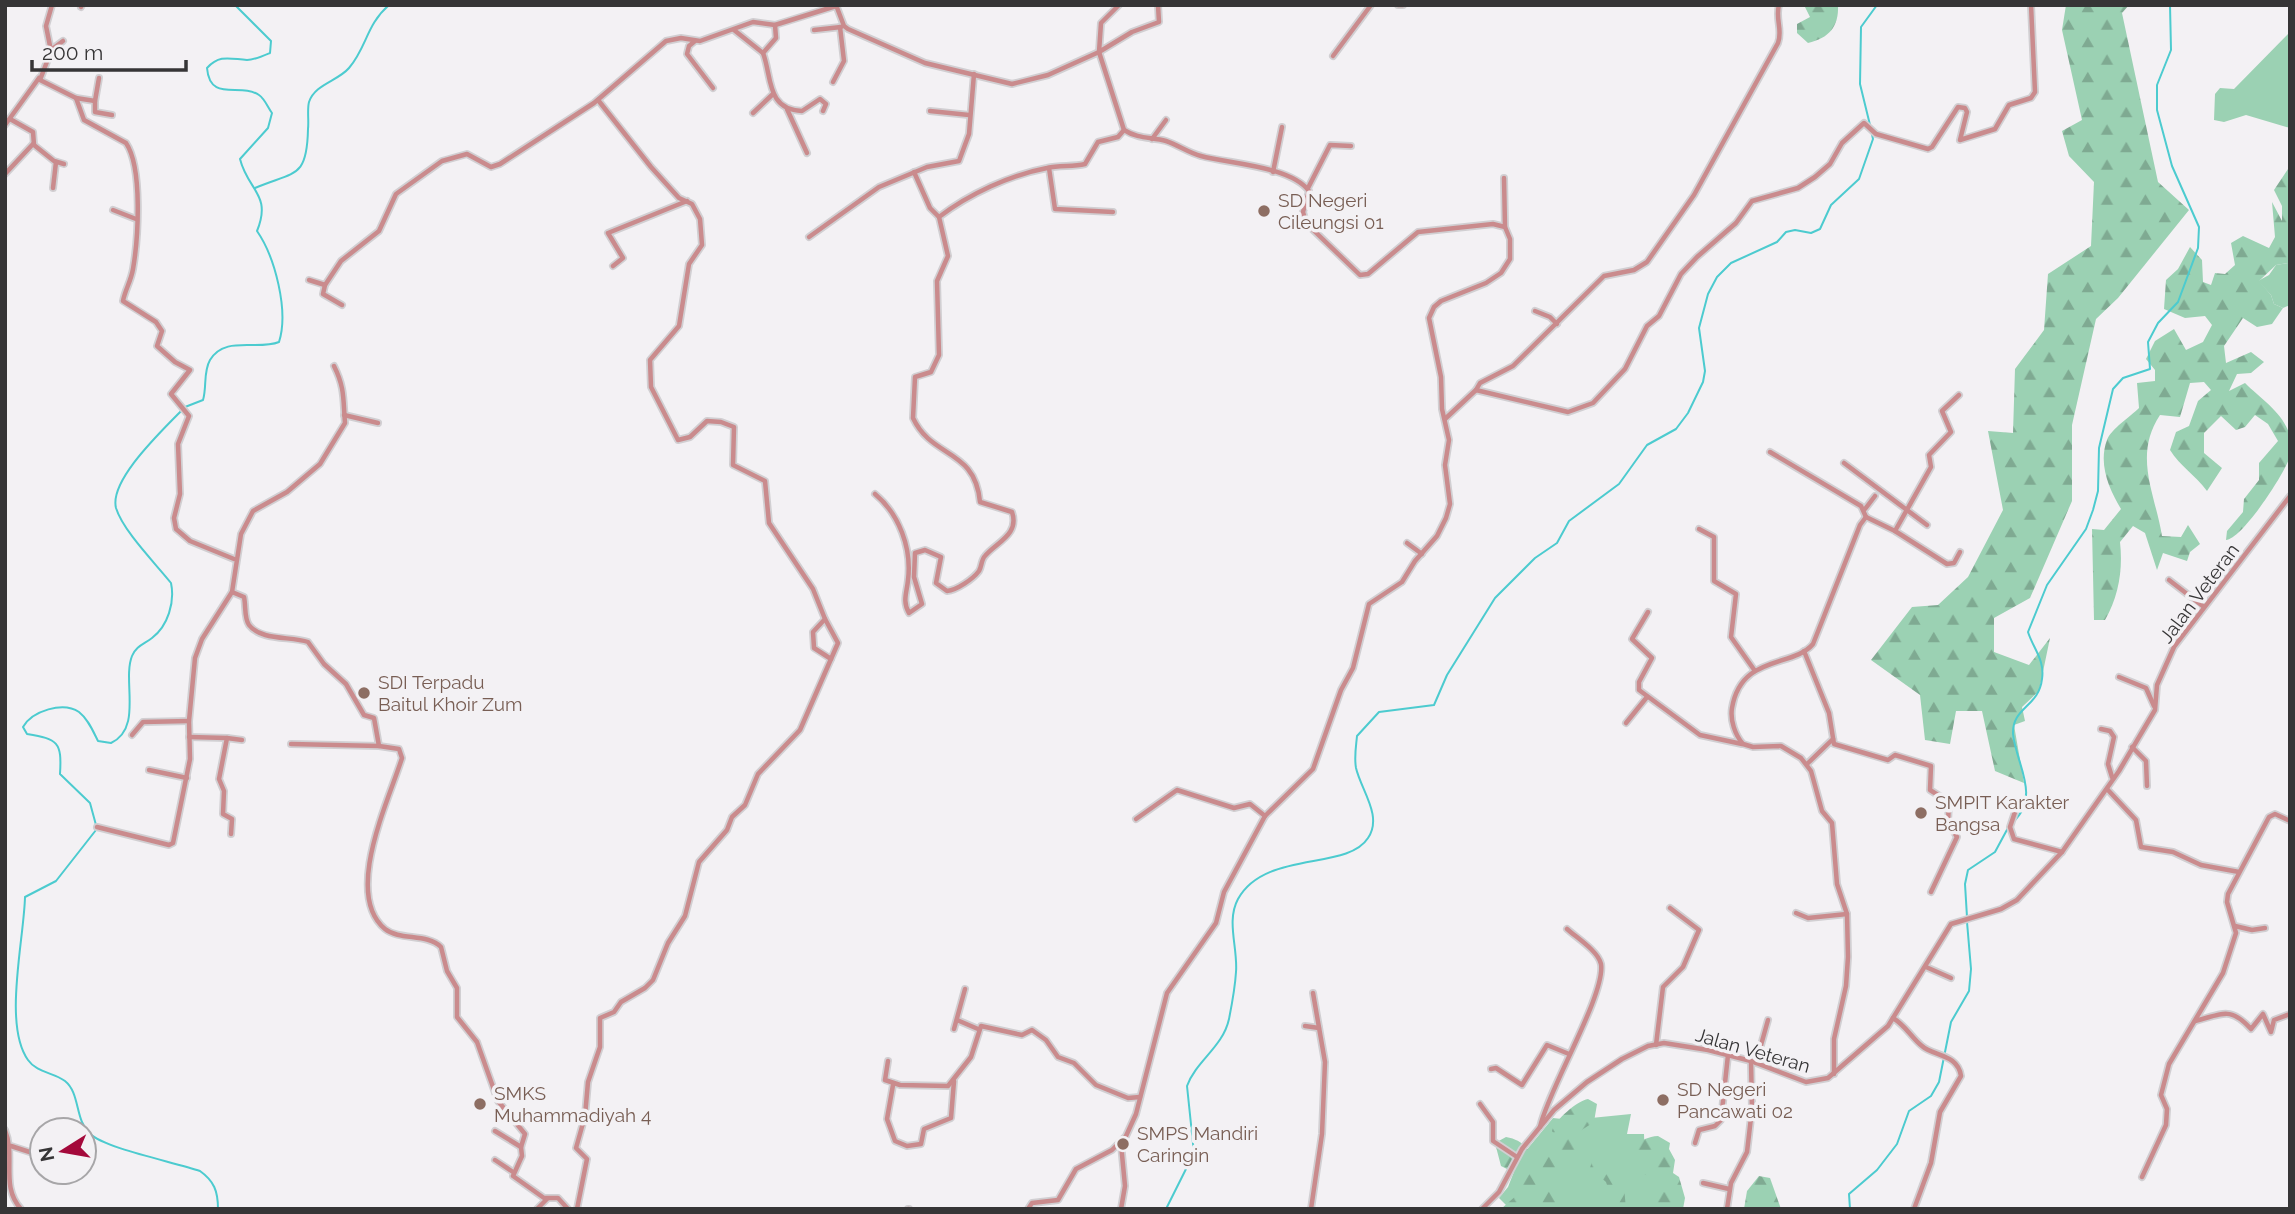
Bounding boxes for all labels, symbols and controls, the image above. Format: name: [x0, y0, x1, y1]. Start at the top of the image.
scale bar: [32, 28, 186, 72]
text: 200 m: [42, 40, 103, 65]
place label: SD Negeri Cileungsi 01: [1278, 189, 1384, 233]
marker: SD Negeri Cileungsi 01: [1256, 203, 1272, 219]
street label: Jalan Veteran: [2155, 539, 2243, 647]
place label: SDI Terpadu Baitul Khoir Zum: [378, 671, 523, 715]
marker: SDI Terpadu Baitul Khoir Zum: [356, 685, 372, 701]
place label: SMPIT Karakter Bangsa: [1935, 791, 2070, 835]
marker: SMPIT Karakter Bangsa: [1913, 805, 1929, 821]
street label: Jalan Veteran: [1693, 1023, 1813, 1077]
place label: SD Negeri Pancawati 02: [1677, 1078, 1793, 1122]
place label: SMKS Muhammadiyah 4: [494, 1082, 651, 1126]
marker: SD Negeri Pancawati 02: [1655, 1092, 1671, 1108]
marker: SMKS Muhammadiyah 4: [472, 1096, 488, 1112]
north arrow: [28, 1116, 98, 1186]
place label: SMPS Mandiri Caringin: [1137, 1122, 1258, 1166]
marker: SMPS Mandiri Caringin: [1115, 1136, 1131, 1152]
text: N: [34, 1145, 58, 1163]

